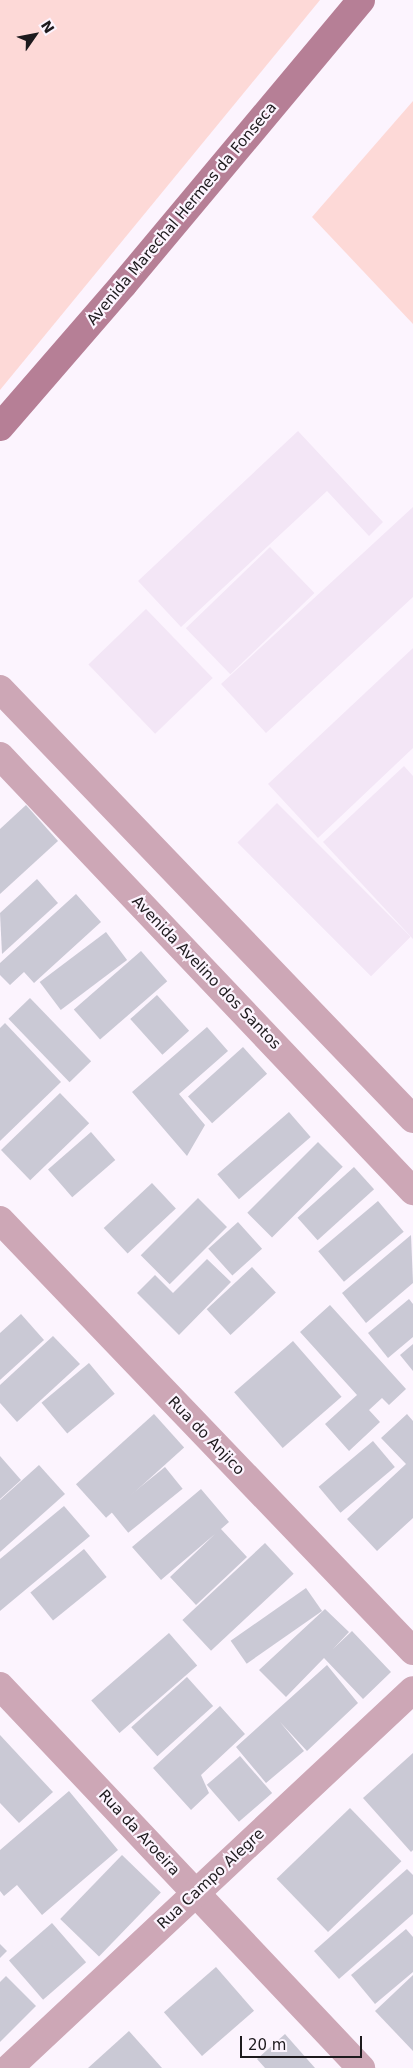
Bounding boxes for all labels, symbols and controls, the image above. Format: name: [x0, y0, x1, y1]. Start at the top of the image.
north arrow: [10, 10, 60, 60]
text: N: [38, 18, 57, 36]
street label: Avenida Marechal Hermes da Fonseca: [83, 99, 281, 329]
street label: Avenida Avelino dos Santos: [128, 893, 284, 1053]
street label: Rua do Anjico: [164, 1393, 248, 1479]
street label: Rua da Aroeira: [95, 1786, 183, 1880]
street label: Rua Campo Alegre: [154, 1825, 268, 1933]
scale bar: [243, 2026, 366, 2058]
text: 20 m: [248, 2036, 286, 2054]

